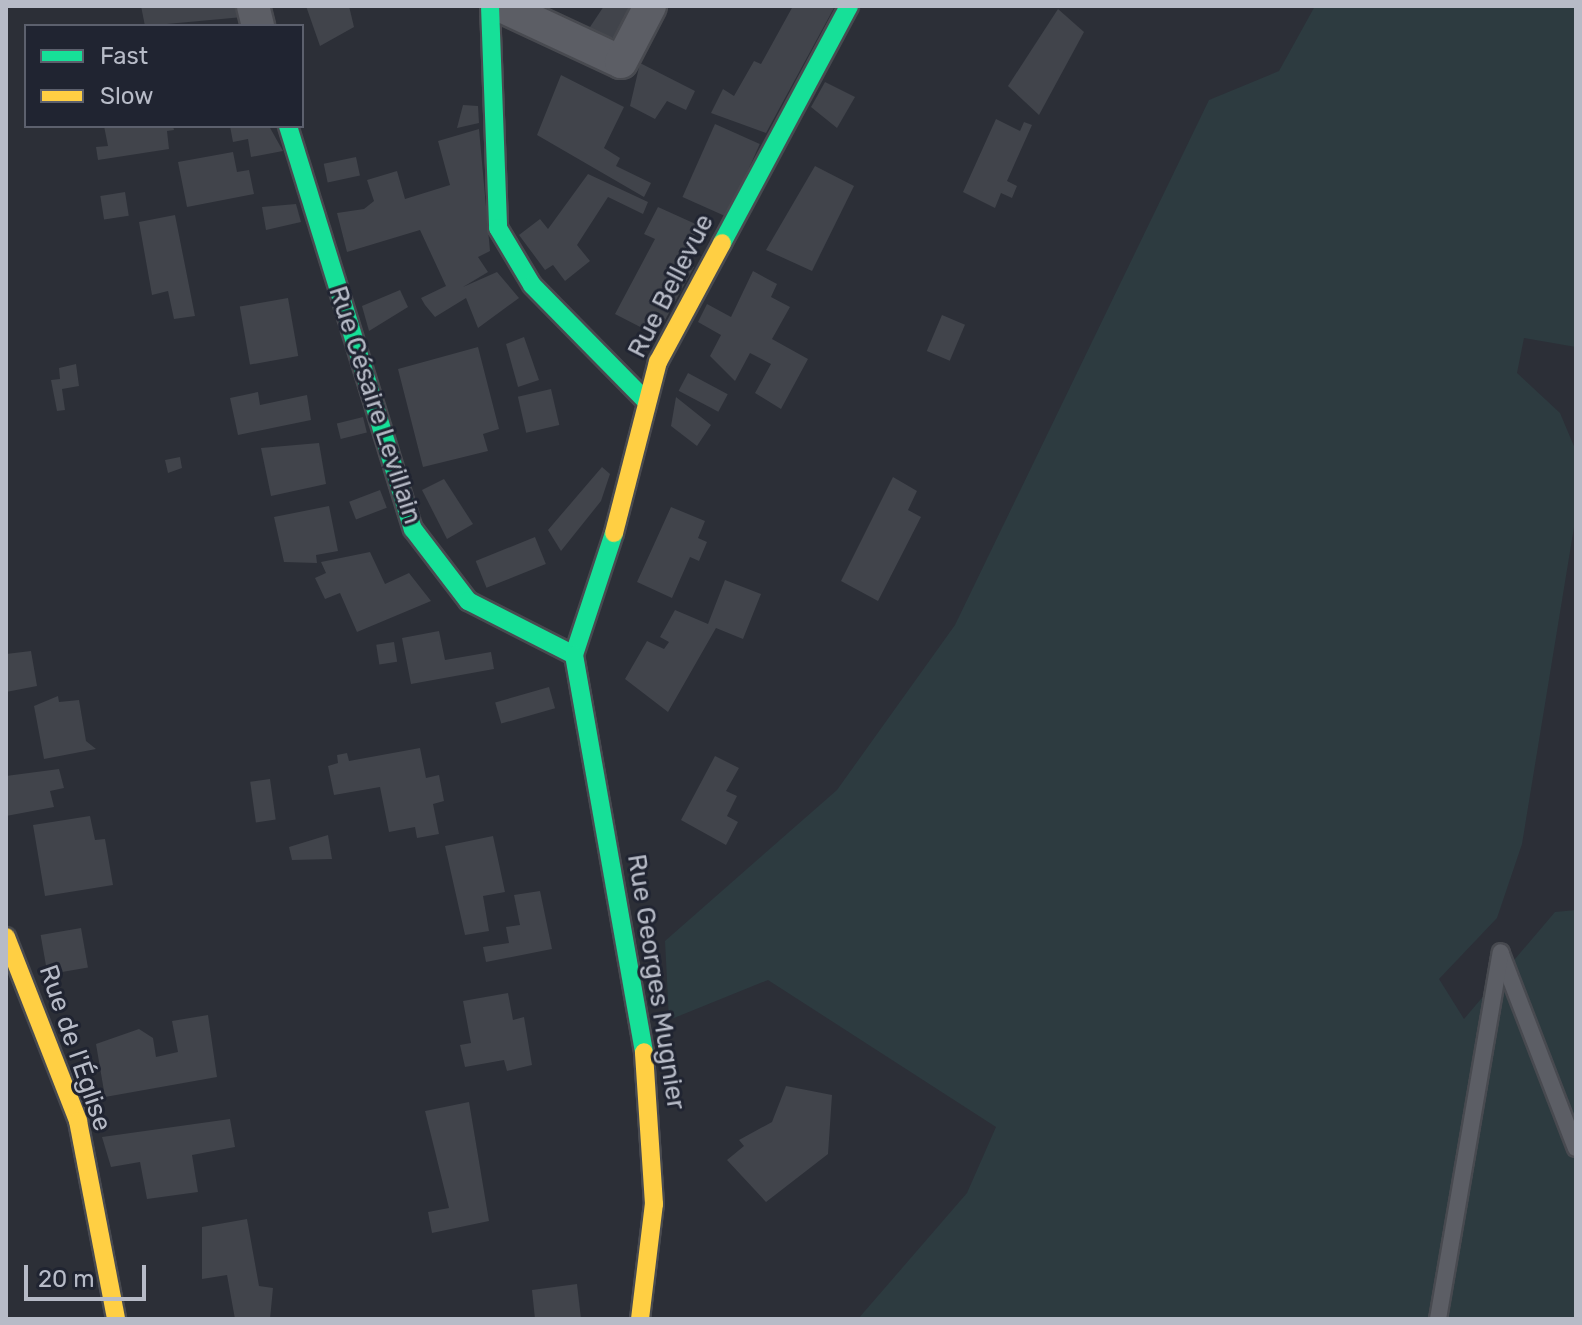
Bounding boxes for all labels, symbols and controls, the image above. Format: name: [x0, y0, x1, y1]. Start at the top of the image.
legend: [24, 24, 304, 128]
text: Fast: [100, 42, 148, 70]
text: Slow: [100, 82, 153, 110]
street label: Rue Bellevue: [621, 209, 721, 363]
street label: Rue Césaire Levillain: [322, 282, 428, 528]
street label: Rue Georges Mugnier: [620, 852, 692, 1112]
street label: Rue de l'Église: [32, 961, 118, 1135]
scale bar: [28, 1249, 150, 1299]
text: 20 m: [38, 1265, 95, 1293]

